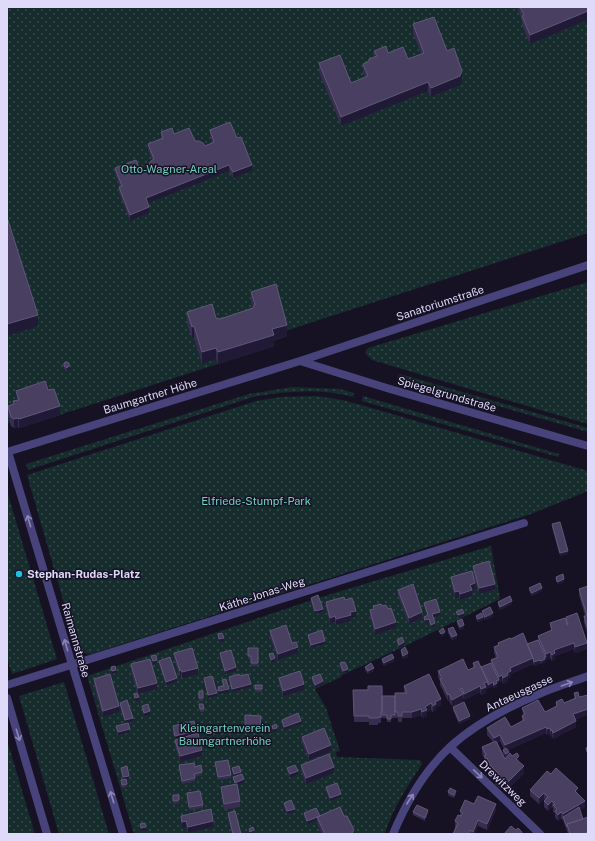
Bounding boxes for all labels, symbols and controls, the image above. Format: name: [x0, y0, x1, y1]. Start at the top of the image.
park label: Otto-Wagner-Areal: [121, 163, 217, 175]
street label: Sanatoriumstraße: [395, 283, 485, 323]
street label: Spiegelgrundstraße: [396, 374, 498, 414]
street label: Baumgartner Höhe: [102, 376, 198, 416]
park label: Elfriede-Stumpf-Park: [201, 495, 311, 507]
one-way arrow: [25, 514, 32, 527]
place label: Stephan-Rudas-Platz: [27, 568, 140, 580]
marker: Stephan-Rudas-Platz: [14, 569, 24, 579]
street label: Käthe-Jonas-Weg: [218, 574, 306, 613]
street label: Raimannstraße: [60, 601, 92, 679]
one-way arrow: [62, 639, 69, 652]
street label: Antaeusgasse: [484, 672, 554, 714]
one-way arrow: [561, 679, 573, 687]
park label: Kleingartenverein Baumgartnerhöhe: [179, 722, 271, 747]
one-way arrow: [15, 728, 22, 741]
street label: Drewitzweg: [477, 758, 529, 808]
one-way arrow: [473, 770, 483, 779]
one-way arrow: [107, 791, 115, 803]
one-way arrow: [406, 794, 414, 805]

